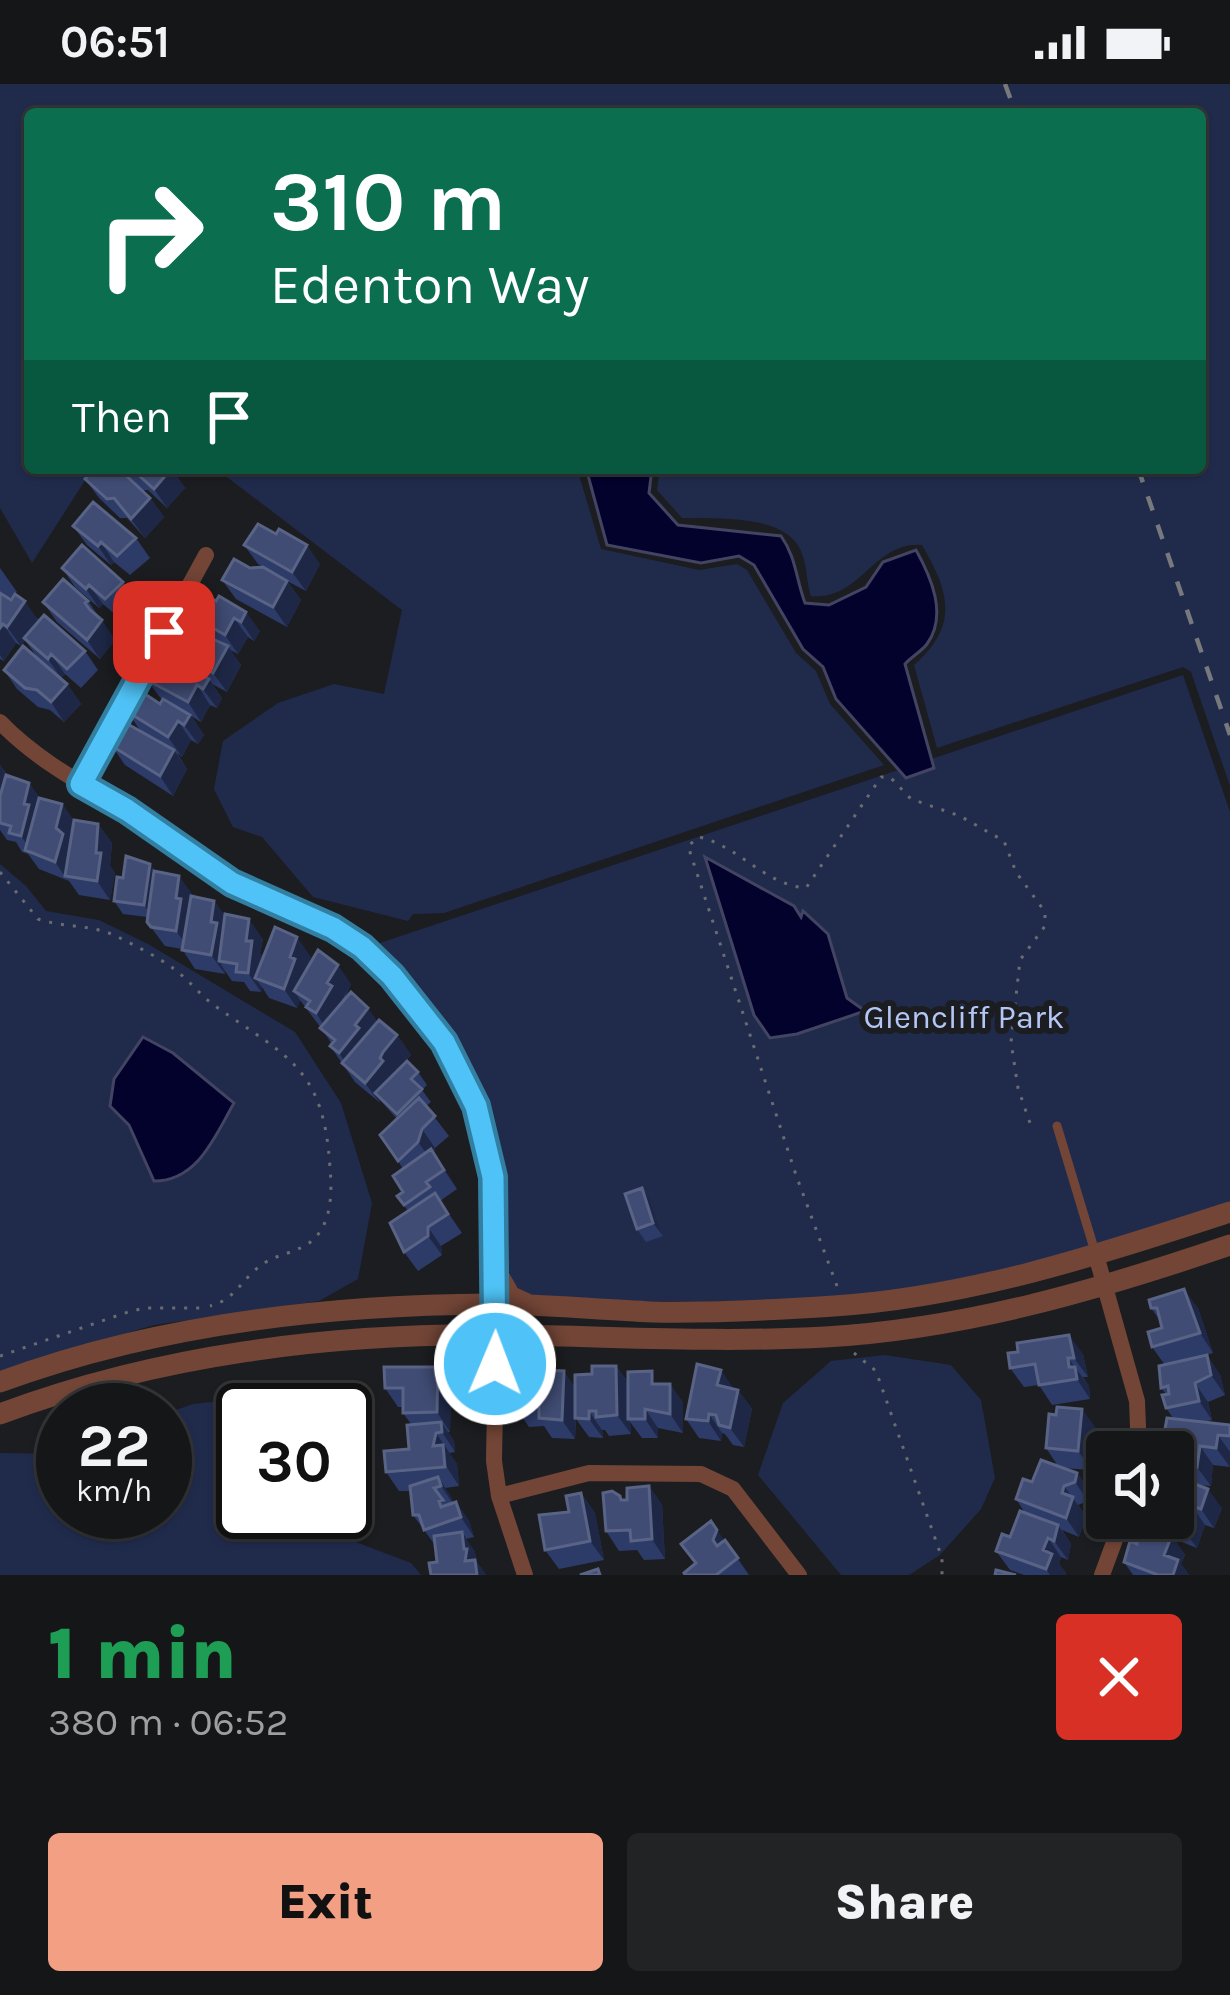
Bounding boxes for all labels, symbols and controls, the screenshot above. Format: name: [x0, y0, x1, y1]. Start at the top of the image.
text: 06:51: [60, 16, 170, 68]
text: 310 m: [270, 153, 506, 251]
icon: right: [72, 156, 228, 312]
text: Edenton Way: [270, 253, 589, 317]
icon: arrive: [196, 384, 262, 450]
text: Then: [72, 391, 172, 443]
pin: [113, 581, 215, 683]
icon: arrive: [131, 599, 197, 665]
park label: Glencliff Park: [864, 998, 1064, 1036]
position arrow: [432, 1301, 558, 1427]
speed limit sign: 30: [216, 1383, 372, 1539]
text: 22: [78, 1411, 150, 1481]
map controls: [1086, 1431, 1194, 1539]
button: sound: [1086, 1431, 1194, 1539]
text: km/h: [76, 1473, 152, 1509]
text: 1 min: [48, 1612, 237, 1696]
button: close: [1056, 1614, 1182, 1740]
text: 380 m · 06:52: [48, 1699, 288, 1745]
button: Exit: [48, 1833, 603, 1971]
button: Share: [627, 1833, 1182, 1971]

